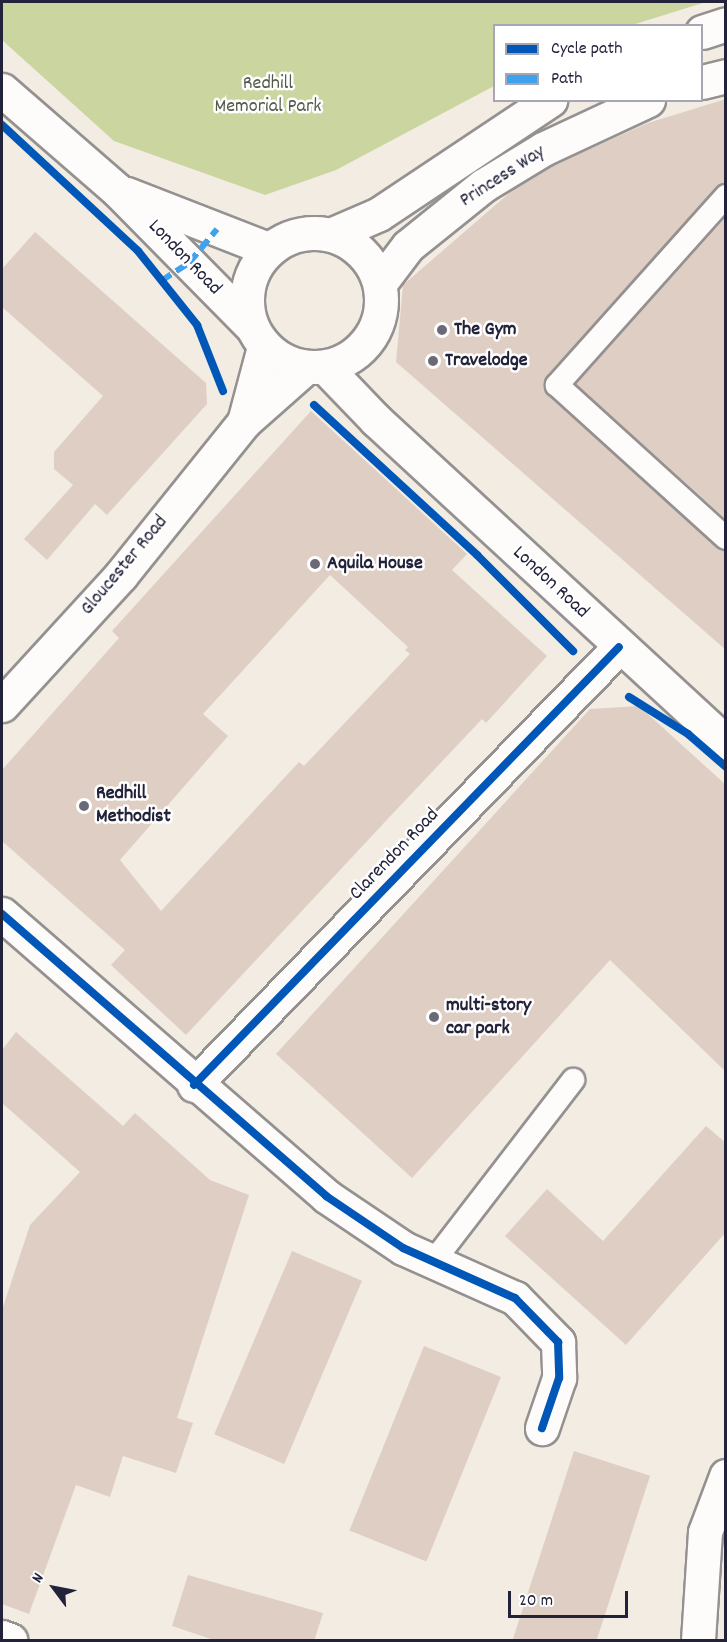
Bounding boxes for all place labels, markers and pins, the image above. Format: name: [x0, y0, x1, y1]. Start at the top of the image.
place label: The Gym: [454, 318, 516, 342]
marker: The Gym: [435, 323, 449, 337]
place label: Travelodge: [445, 349, 528, 373]
marker: Travelodge: [426, 354, 440, 368]
place label: Aquila House: [327, 552, 423, 576]
marker: Aquila House: [308, 557, 322, 571]
place label: Redhill Methodist: [96, 783, 171, 830]
marker: Redhill Methodist: [77, 799, 91, 813]
place label: multi-story car park: [446, 994, 531, 1041]
marker: multi-story car park: [427, 1010, 441, 1024]

